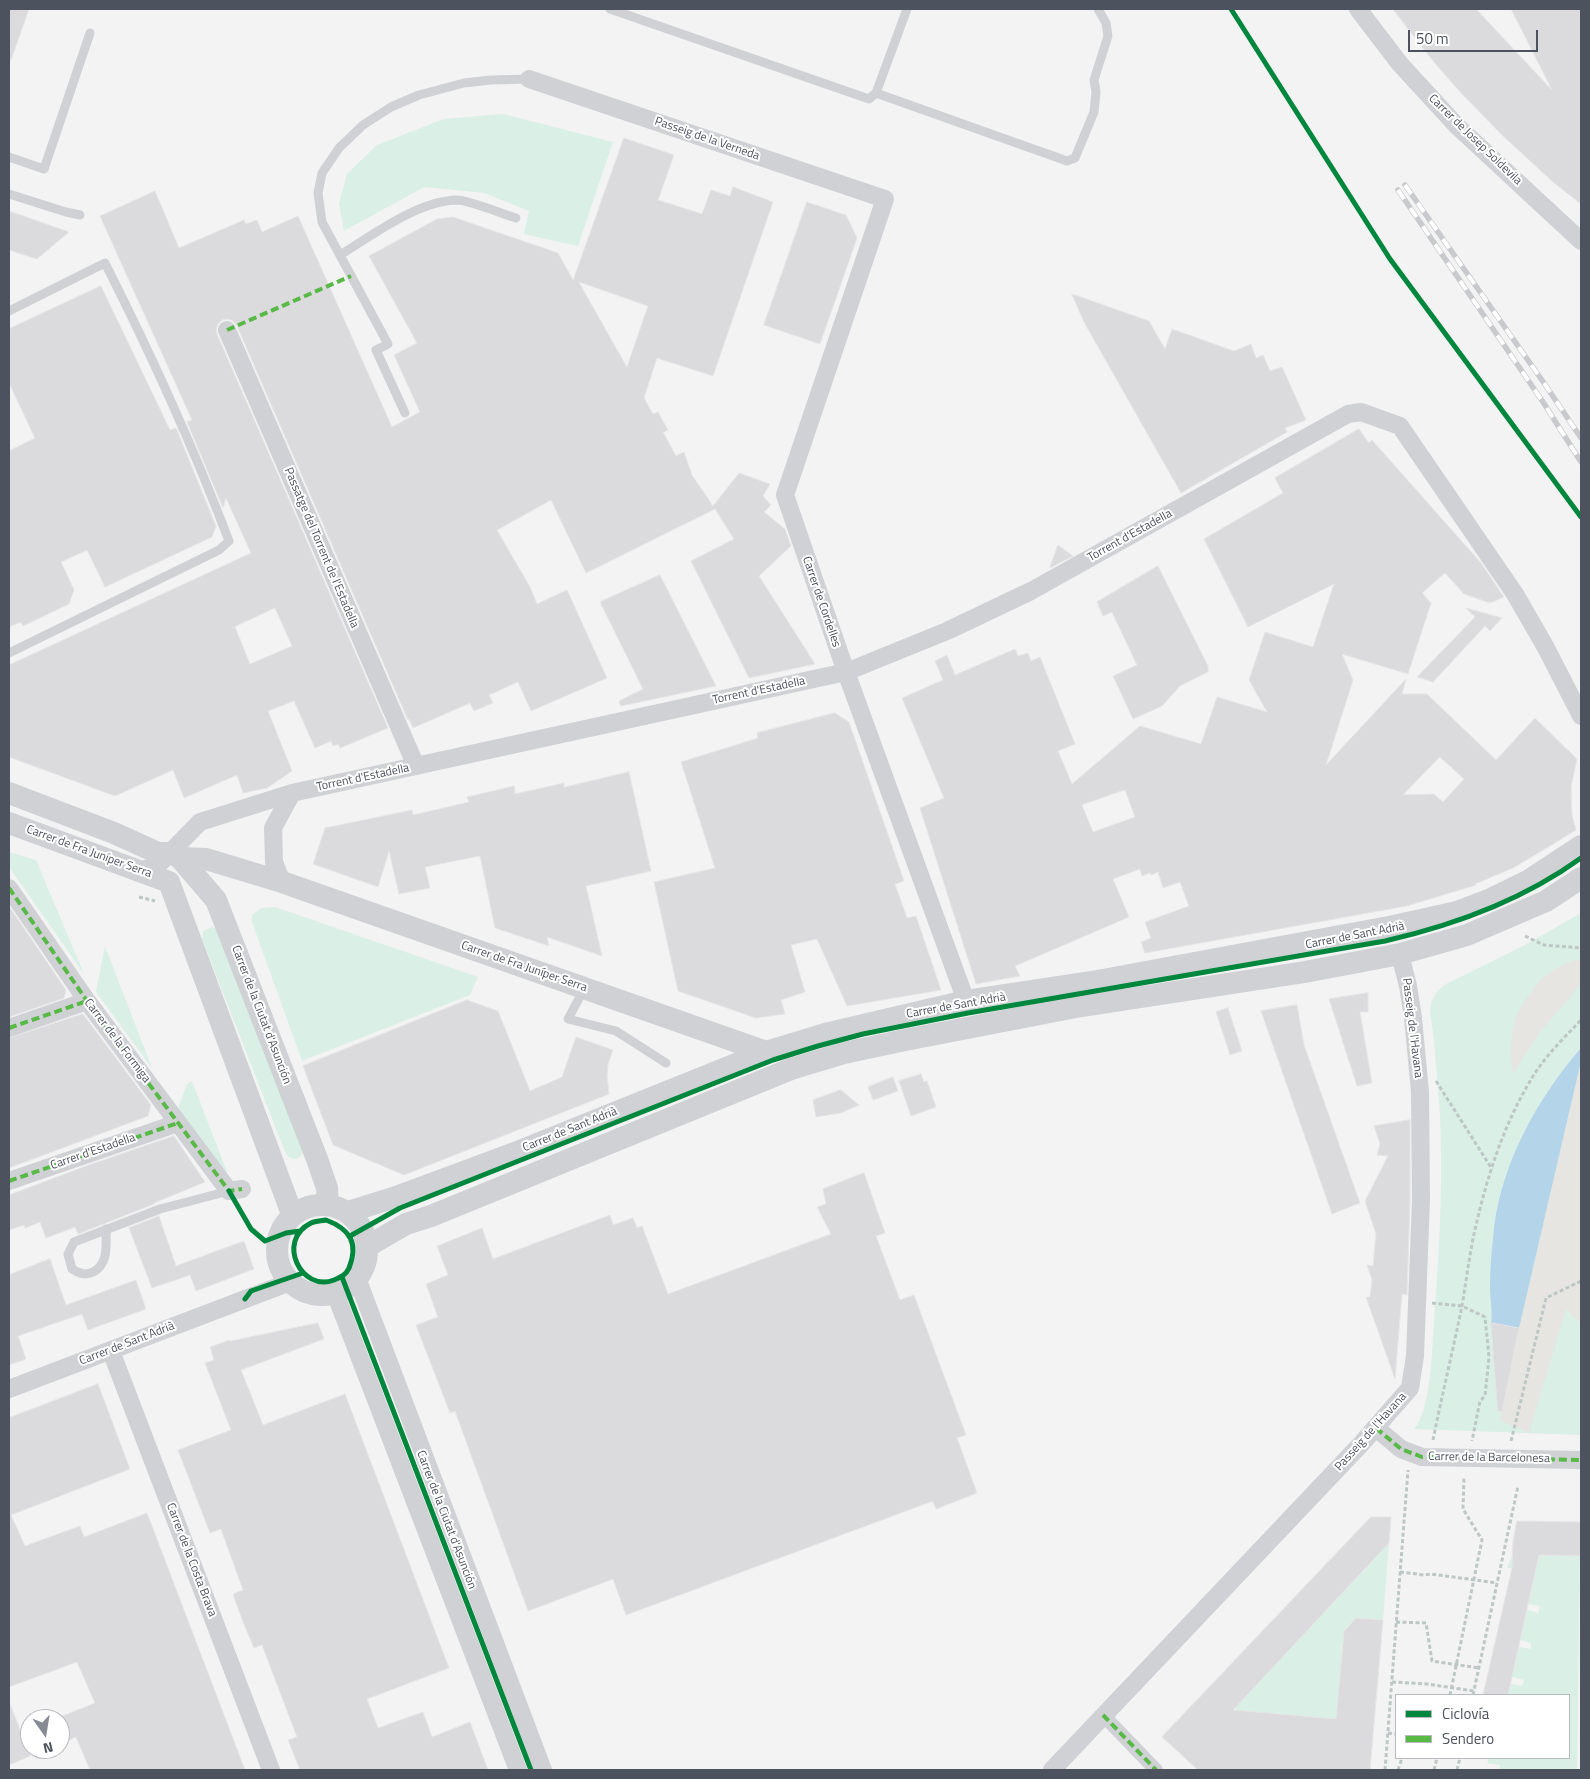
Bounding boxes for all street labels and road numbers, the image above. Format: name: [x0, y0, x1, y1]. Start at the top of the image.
street label: Carrer de Josep Soldevila: [1425, 92, 1525, 188]
street label: Passeig de la Verneda: [653, 114, 761, 164]
street label: Passatge del Torrent de l'Estadella: [281, 466, 361, 630]
street label: Torrent d'Estadella: [1085, 507, 1175, 565]
street label: Carrer de Cordelles: [799, 555, 843, 649]
street label: Torrent d'Estadella: [711, 674, 807, 708]
street label: Torrent d'Estadella: [315, 761, 411, 795]
street label: Carrer de Fra Juníper Serra: [24, 823, 154, 881]
street label: Carrer de Sant Adrià: [1304, 919, 1406, 953]
street label: Carrer de Fra Juníper Serra: [459, 939, 589, 995]
street label: Carrer de la Ciutat d'Asunción: [228, 944, 294, 1086]
street label: Passeig de l'Havana: [1399, 977, 1425, 1079]
street label: Carrer de Sant Adrià: [905, 990, 1007, 1022]
street label: Carrer de la Formiga: [81, 996, 153, 1086]
street label: Carrer de Sant Adrià: [521, 1104, 619, 1156]
street label: Carrer d'Estadella: [49, 1131, 137, 1173]
street label: Carrer de Sant Adrià: [77, 1319, 177, 1369]
street label: Passeig de l'Havana: [1332, 1390, 1410, 1474]
street label: Carrer de la Ciutat d'Asunción: [413, 1449, 479, 1591]
street label: Carrer de la Barcelonesa: [1428, 1450, 1550, 1466]
street label: Carrer de la Costa Brava: [163, 1501, 219, 1619]

